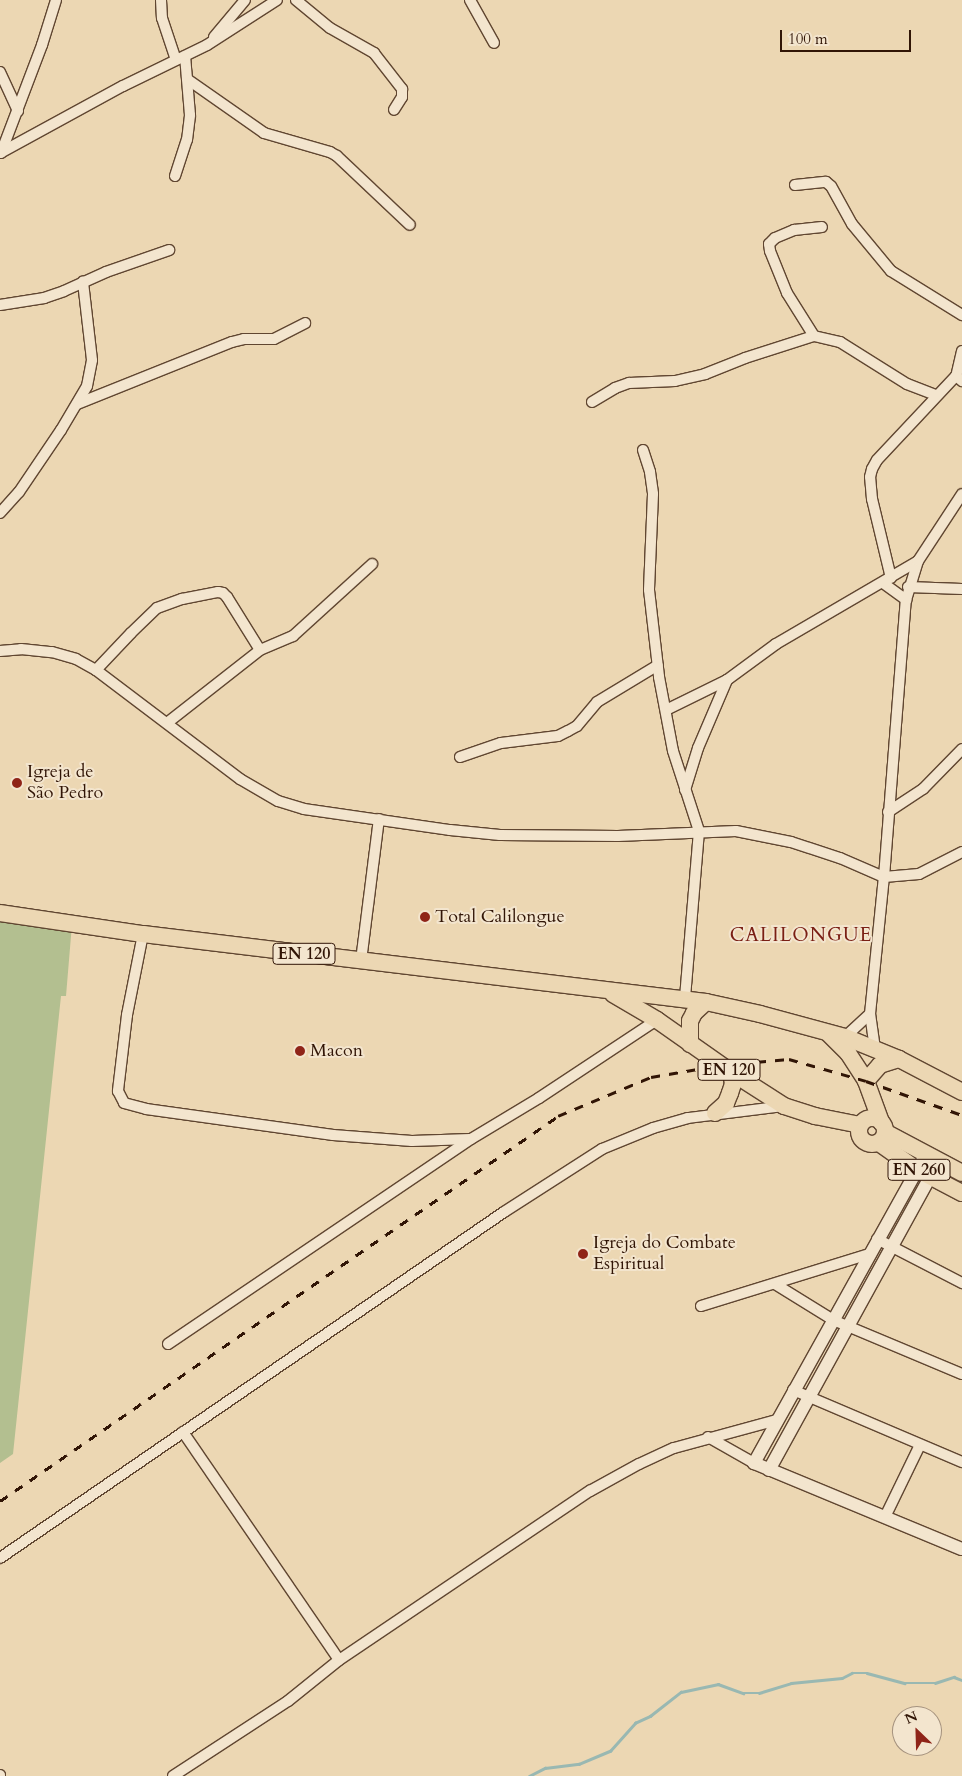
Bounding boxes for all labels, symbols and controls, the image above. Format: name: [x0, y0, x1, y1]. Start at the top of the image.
scale bar: [782, 20, 913, 52]
text: 100 m: [788, 29, 828, 49]
place label: Igreja de São Pedro: [27, 762, 103, 804]
marker: Igreja de São Pedro: [11, 777, 23, 789]
place label: Total Calilongue: [435, 906, 565, 928]
marker: Total Calilongue: [419, 911, 431, 923]
district label: CALILONGUE: [729, 925, 873, 947]
road number: EN 120: [272, 941, 336, 968]
place label: Macon: [310, 1040, 363, 1062]
marker: Macon: [294, 1045, 306, 1057]
road number: EN 120: [696, 1056, 762, 1084]
road number: EN 260: [886, 1156, 952, 1184]
place label: Igreja do Combate Espiritual: [593, 1233, 736, 1276]
marker: Igreja do Combate Espiritual: [577, 1248, 589, 1260]
north arrow: [892, 1706, 942, 1756]
text: N: [902, 1707, 921, 1729]

